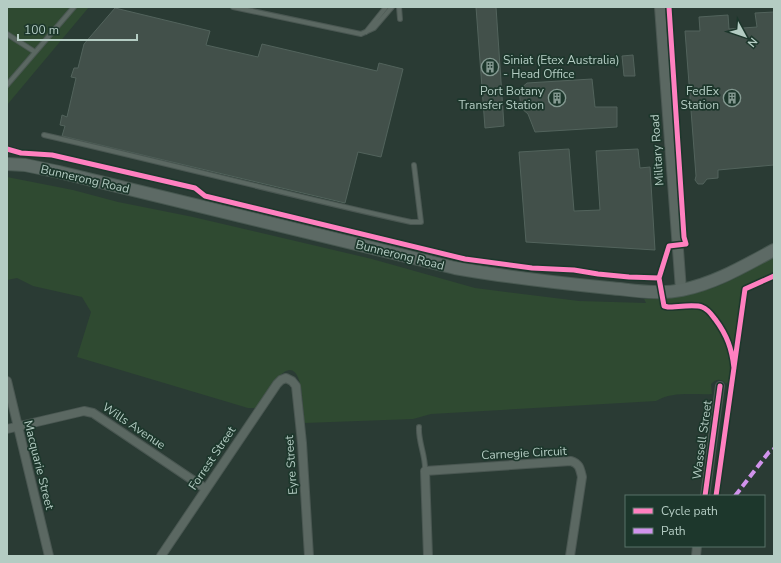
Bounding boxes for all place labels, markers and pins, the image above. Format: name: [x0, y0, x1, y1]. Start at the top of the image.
place label: Siniat (Etex Australia) - Head Office: [503, 52, 620, 82]
building icon: Siniat (Etex Australia) - Head Office: [480, 57, 500, 77]
place label: Port Botany Transfer Station: [459, 83, 545, 113]
place label: FedEx Station: [681, 83, 720, 113]
building icon: Port Botany Transfer Station: [547, 88, 567, 108]
building icon: FedEx Station: [722, 88, 742, 108]

